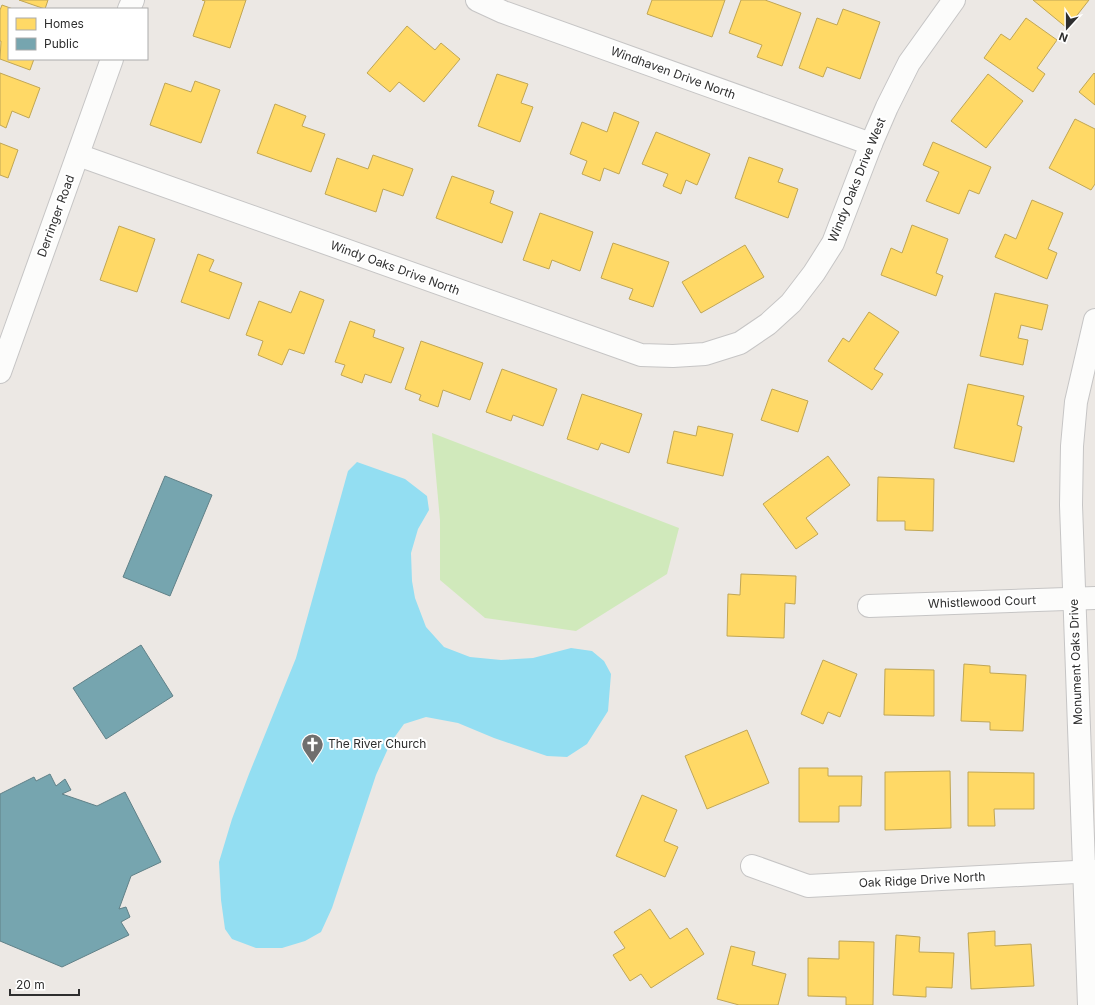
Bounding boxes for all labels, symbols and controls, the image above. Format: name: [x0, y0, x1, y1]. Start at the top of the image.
legend: [8, 8, 148, 60]
north arrow: [1047, 8, 1087, 48]
text: Homes: [44, 16, 84, 31]
text: N: [1057, 29, 1070, 45]
text: Public: [44, 36, 79, 51]
street label: Windhaven Drive North: [609, 43, 738, 102]
street label: Windy Oaks Drive West: [825, 115, 888, 244]
street label: Derringer Road: [34, 173, 77, 259]
street label: Windy Oaks Drive North: [328, 237, 462, 298]
street label: Whistlewood Court: [928, 592, 1036, 611]
street label: Monument Oaks Drive: [1066, 599, 1085, 725]
church icon: The River Church: [299, 731, 325, 764]
place label: The River Church: [328, 736, 426, 751]
street label: Oak Ridge Drive North: [858, 869, 986, 890]
scale bar: [10, 971, 79, 997]
text: 20 m: [16, 977, 45, 992]

